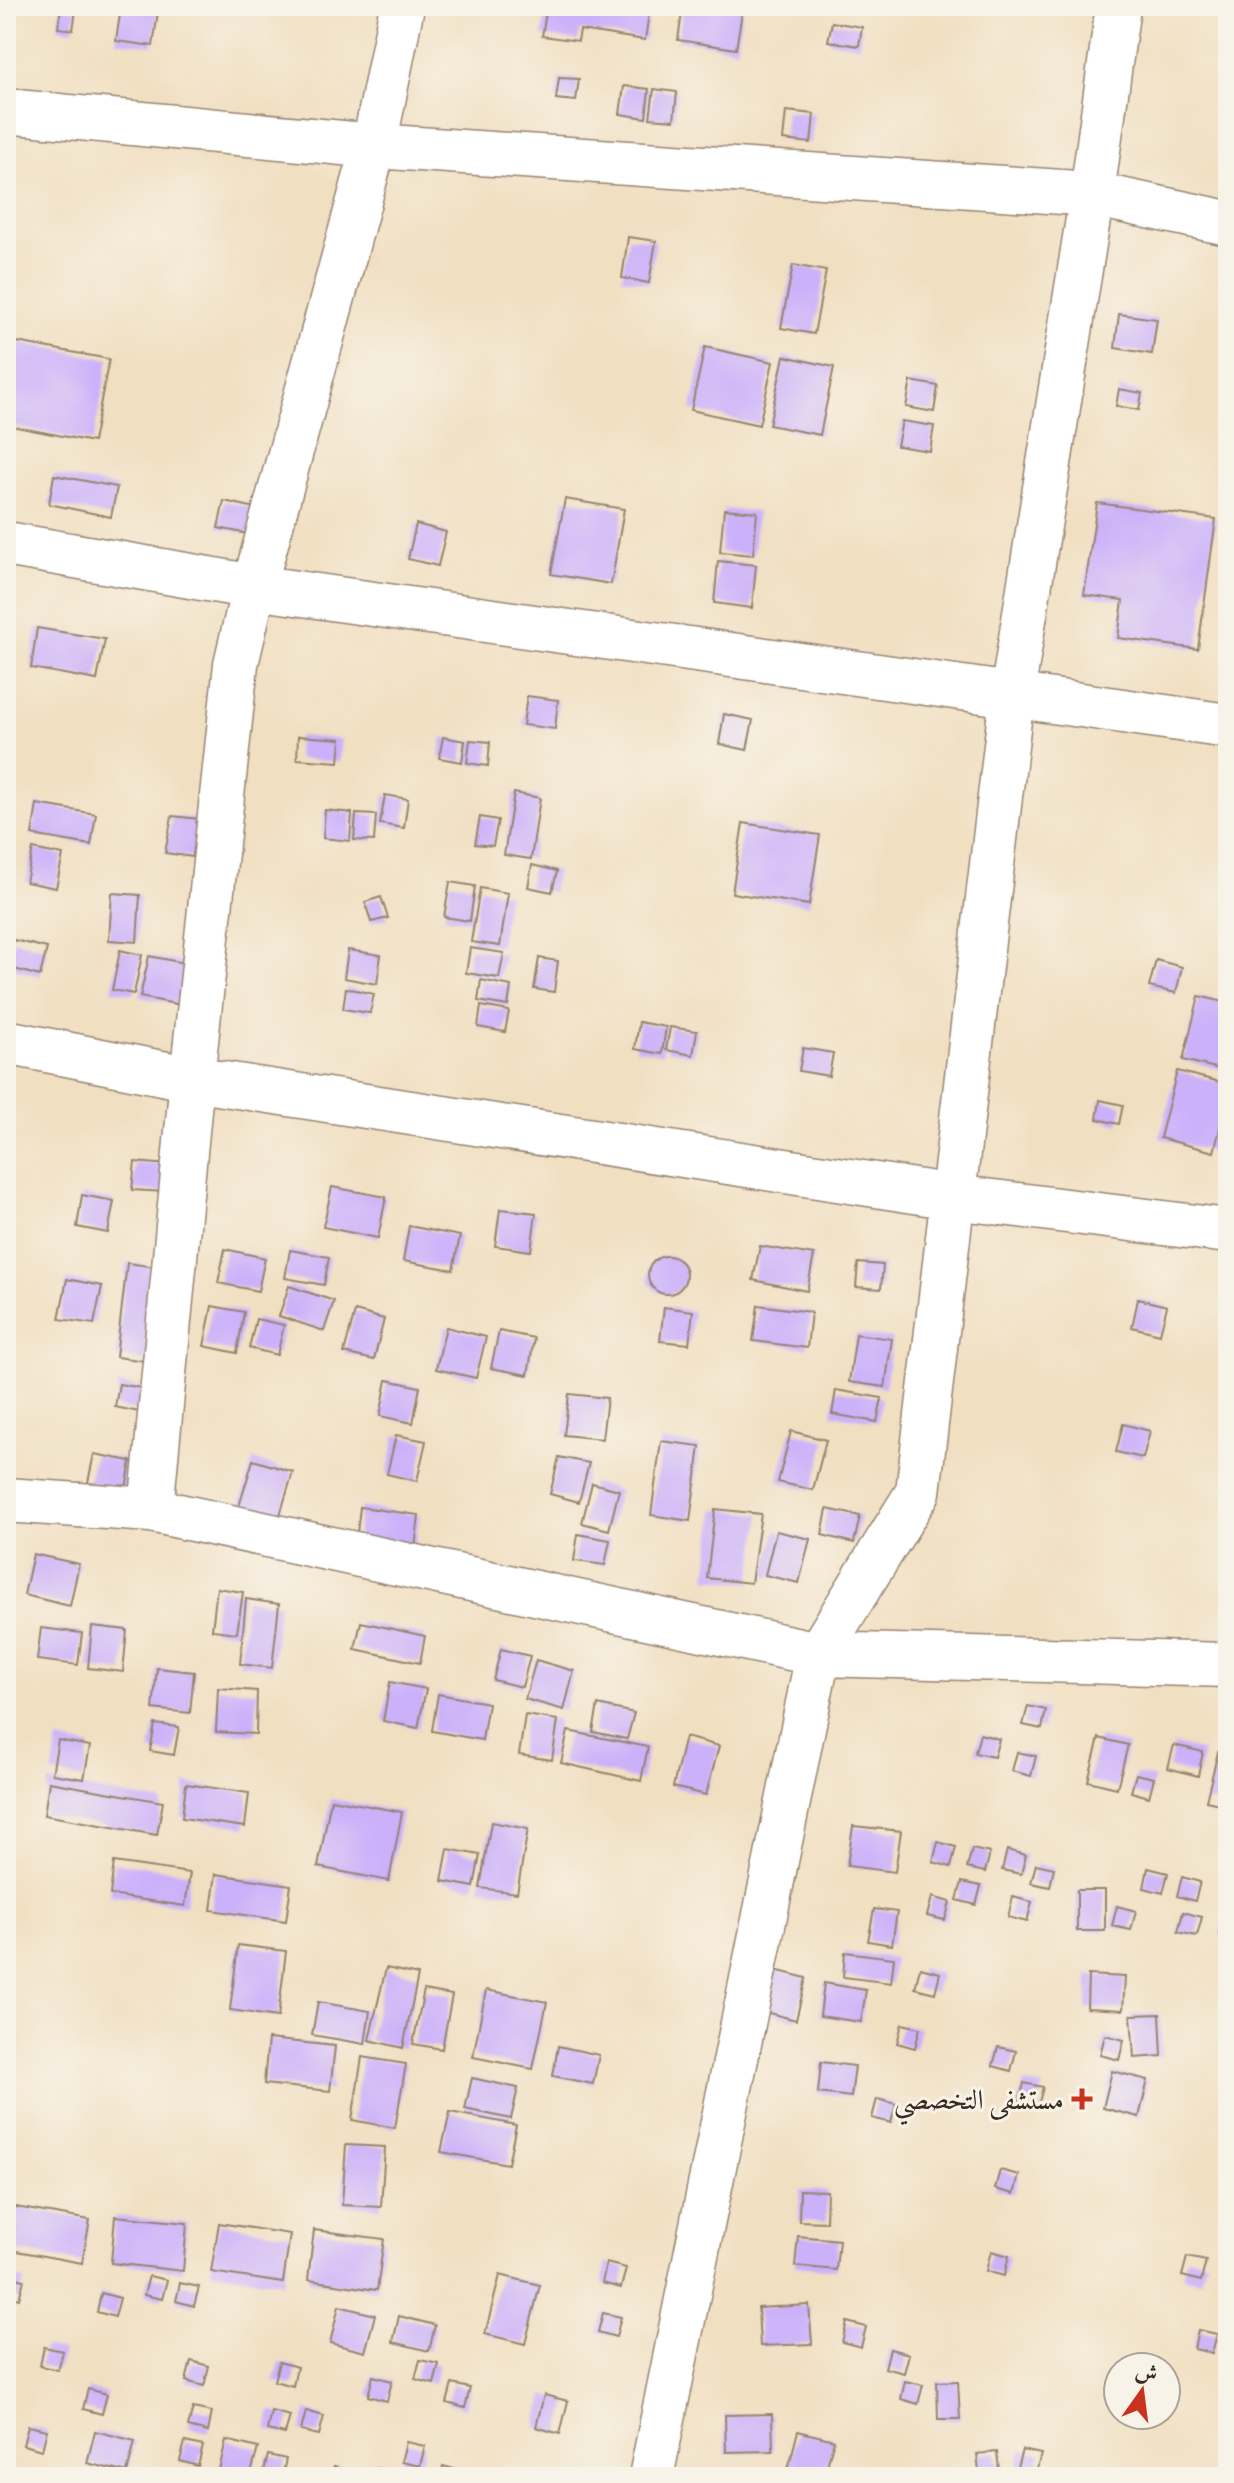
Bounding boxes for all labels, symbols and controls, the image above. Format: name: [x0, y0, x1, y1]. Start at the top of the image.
place label: مستشفى التخصصي: [894, 2081, 1064, 2126]
marker: مستشفى التخصصي: [1071, 2088, 1093, 2110]
north arrow: [1102, 2351, 1182, 2431]
text: ش: [1133, 2355, 1161, 2389]

